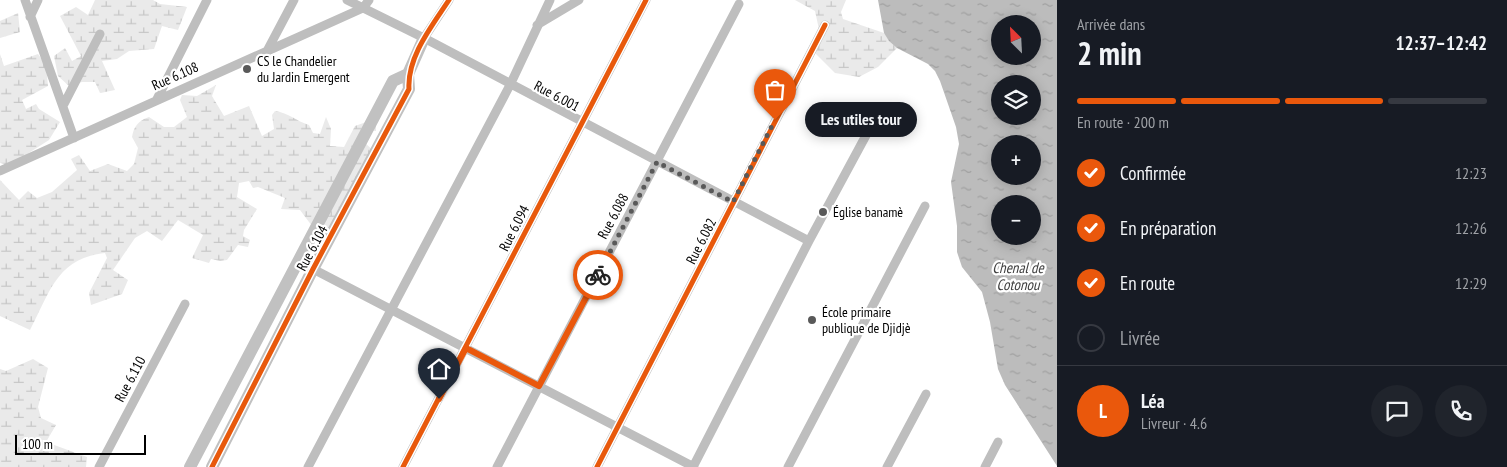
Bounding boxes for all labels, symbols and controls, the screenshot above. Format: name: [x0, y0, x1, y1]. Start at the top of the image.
text: Arrivée dans: [1077, 14, 1145, 34]
north arrow: [991, 15, 1041, 65]
map controls: [991, 15, 1041, 245]
text: 12:37–12:42: [1395, 31, 1487, 55]
text: 2 min: [1077, 32, 1142, 74]
place label: CS le Chandelier du Jardin Emergent: [257, 52, 350, 86]
street label: Rue 6.108: [149, 58, 201, 94]
marker: CS le Chandelier du Jardin Emergent: [241, 63, 253, 75]
pin: [754, 69, 796, 120]
button: layers: [991, 75, 1041, 125]
street label: Rue 6.001: [531, 76, 583, 116]
icon: bag: [761, 76, 789, 104]
callout: Les utiles tour: [805, 102, 918, 138]
text: Les utiles tour: [821, 109, 901, 129]
text: En route · 200 m: [1077, 112, 1169, 132]
button: +: [991, 135, 1041, 185]
icon: check: [1077, 159, 1105, 187]
text: Confirmée: [1120, 161, 1186, 185]
text: 12:23: [1455, 163, 1487, 183]
street label: Rue 6.088: [593, 190, 633, 242]
button: −: [991, 195, 1041, 245]
street label: Rue 6.094: [495, 201, 534, 254]
place label: Église banamè: [833, 203, 903, 221]
marker: Église banamè: [817, 206, 829, 218]
icon: check: [1077, 214, 1105, 242]
street label: Rue 6.082: [682, 215, 720, 267]
text: En préparation: [1120, 216, 1216, 240]
text: 12:26: [1455, 218, 1487, 238]
street label: Rue 6.104: [292, 221, 332, 274]
courier: [573, 250, 623, 300]
water label: Chenal de Cotonou: [992, 258, 1045, 294]
icon: bike: [584, 261, 612, 289]
icon: check: [1077, 269, 1105, 297]
text: En route: [1120, 271, 1175, 295]
text: 12:29: [1455, 273, 1487, 293]
place label: École primaire publique de Djidjè: [822, 303, 911, 337]
marker: École primaire publique de Djidjè: [806, 314, 818, 326]
text: Livrée: [1120, 326, 1160, 350]
pin: [418, 348, 460, 399]
street label: Rue 6.110: [110, 353, 150, 405]
icon: home: [425, 355, 453, 383]
button: chat: [1371, 385, 1423, 437]
button: phone: [1435, 385, 1487, 437]
text: Léa: [1141, 389, 1165, 413]
text: L: [1099, 399, 1107, 423]
text: Livreur · 4.6: [1141, 413, 1207, 433]
scale bar: [15, 432, 146, 455]
text: 100 m: [22, 435, 53, 453]

